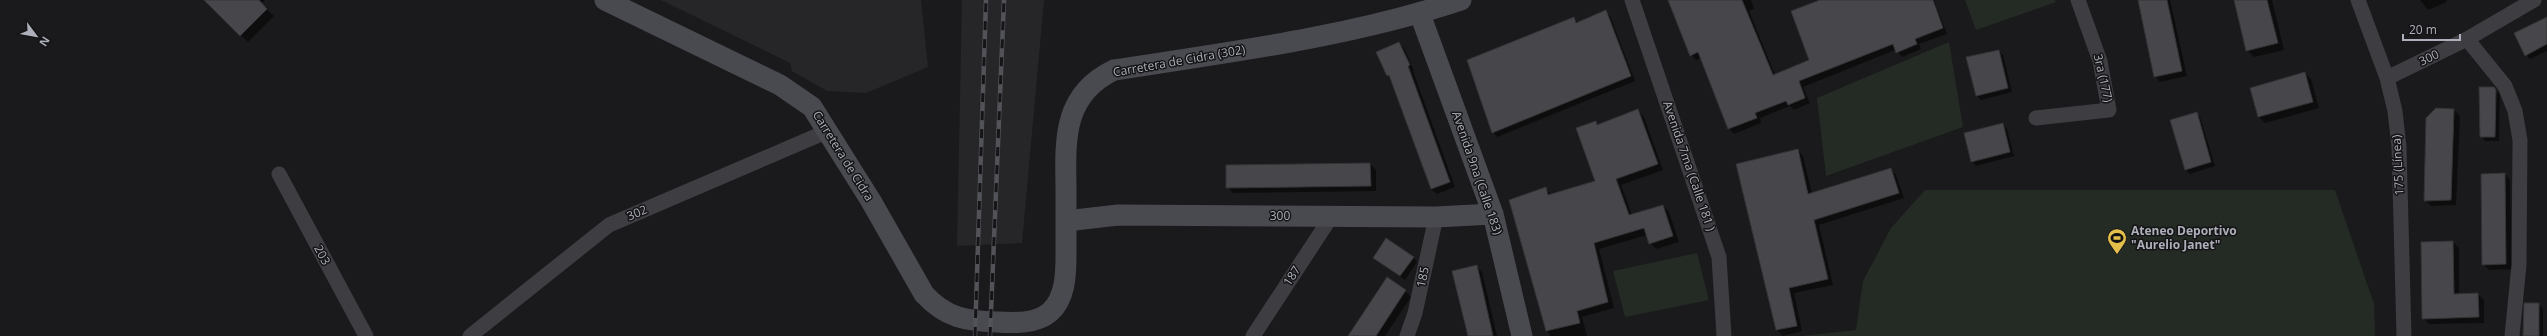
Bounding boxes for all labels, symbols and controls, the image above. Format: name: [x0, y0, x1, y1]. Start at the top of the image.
north arrow: [16, 16, 56, 56]
scale bar: [2403, 16, 2460, 42]
text: 20 m: [2409, 21, 2437, 38]
text: N: [36, 34, 54, 49]
street label: Carretera de Cidra (302): [1111, 40, 1247, 81]
street label: 300: [2416, 45, 2442, 70]
street label: 3ra (177): [2090, 52, 2117, 104]
street label: Avenida 7ma (Calle 181 ): [1659, 99, 1720, 234]
street label: Carretera de Cidra: [809, 107, 878, 204]
street label: Avenida 9na (Calle 183): [1448, 109, 1507, 237]
street label: 175 (Línea): [2387, 134, 2408, 196]
street label: 302: [624, 201, 650, 224]
street label: 300: [1270, 207, 1290, 224]
place label: Ateneo Deportivo "Aurelio Janet": [2131, 222, 2237, 253]
sports icon: Ateneo Deportivo "Aurelio Janet": [2106, 227, 2128, 255]
street label: 203: [310, 242, 335, 268]
street label: 187: [1279, 262, 1304, 289]
street label: 185: [1412, 265, 1433, 289]

